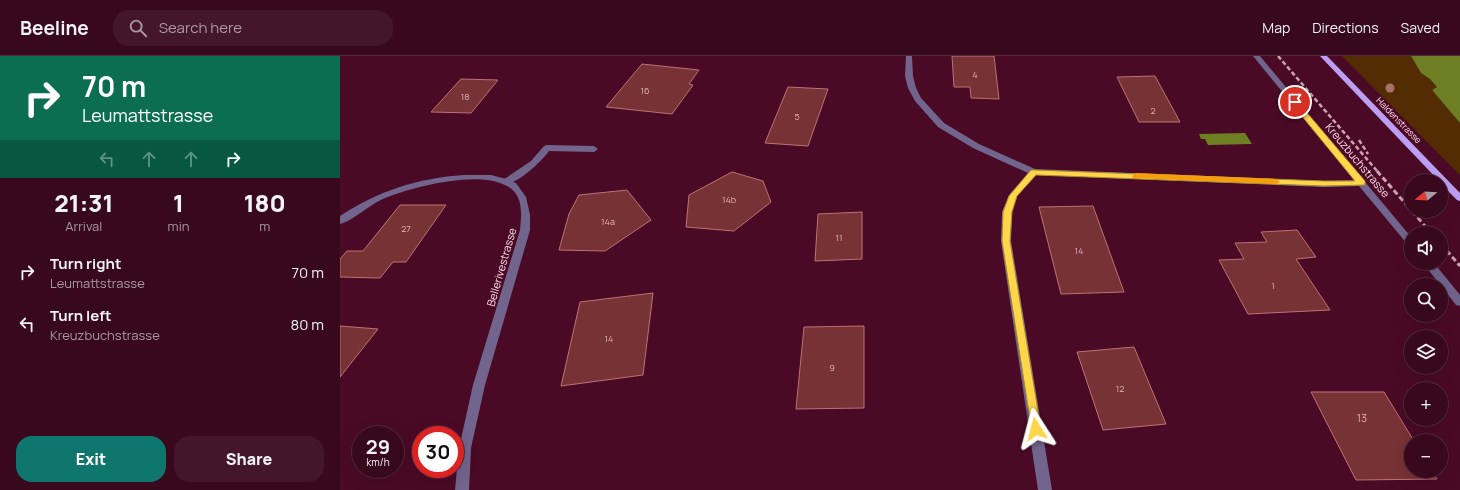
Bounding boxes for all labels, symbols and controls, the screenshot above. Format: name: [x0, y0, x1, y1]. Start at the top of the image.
search box: [113, 10, 393, 46]
text: Beeline: [20, 15, 89, 41]
icon: search: [127, 17, 149, 39]
text: Search here: [159, 17, 242, 38]
text: Map: [1262, 18, 1290, 37]
text: Directions: [1312, 18, 1379, 37]
text: Saved: [1401, 18, 1440, 37]
text: 70 m: [82, 67, 146, 105]
house number: 4: [972, 68, 978, 81]
icon: right: [16, 72, 68, 124]
house number: 16: [640, 84, 650, 97]
pin: [1278, 85, 1312, 119]
house number: 18: [461, 90, 469, 103]
icon: arrive: [1284, 91, 1306, 113]
street label: Haldenstrasse: [1373, 94, 1425, 146]
text: Leumattstrasse: [82, 103, 213, 127]
house number: 2: [1150, 104, 1156, 117]
house number: 5: [794, 110, 800, 123]
street label: Kreuzbuchstrasse: [1322, 120, 1394, 201]
icon: left: [96, 148, 118, 170]
icon: ahead: [138, 148, 160, 170]
icon: ahead: [180, 148, 202, 170]
icon: right: [222, 148, 244, 170]
north arrow: [1404, 174, 1448, 218]
map controls: [1404, 174, 1448, 478]
text: 21:31: [54, 186, 113, 219]
text: 1: [173, 186, 184, 219]
text: 180: [244, 186, 286, 219]
house number: 14b: [722, 193, 736, 206]
house number: 14a: [601, 215, 615, 228]
text: Arrival: [65, 217, 102, 235]
text: min: [168, 217, 189, 235]
text: m: [259, 217, 270, 235]
house number: 27: [401, 222, 411, 235]
street label: Bellerivestrasse: [483, 225, 520, 308]
button: sound: [1404, 226, 1448, 270]
house number: 11: [835, 231, 843, 244]
house number: 14: [1075, 244, 1083, 257]
text: Turn right: [50, 253, 121, 274]
icon: right: [16, 261, 38, 283]
text: 70 m: [292, 262, 324, 283]
text: Leumattstrasse: [50, 274, 145, 292]
button: search: [1404, 278, 1448, 322]
house number: 1: [1271, 279, 1275, 292]
text: Turn left: [50, 305, 112, 326]
icon: left: [16, 313, 38, 335]
text: 80 m: [290, 314, 324, 335]
text: Kreuzbuchstrasse: [50, 326, 160, 344]
button: layers: [1404, 330, 1448, 374]
house number: 14: [605, 332, 613, 345]
house number: 9: [829, 361, 835, 374]
house number: 12: [1116, 382, 1124, 395]
button: +: [1404, 382, 1448, 426]
position arrow: [1015, 408, 1057, 450]
house number: 13: [1357, 410, 1367, 425]
speed limit sign: 30: [412, 426, 464, 478]
text: 29: [366, 433, 390, 460]
button: −: [1404, 434, 1448, 478]
button: Exit: [16, 436, 166, 482]
button: Share: [174, 436, 324, 482]
text: km/h: [366, 455, 390, 469]

